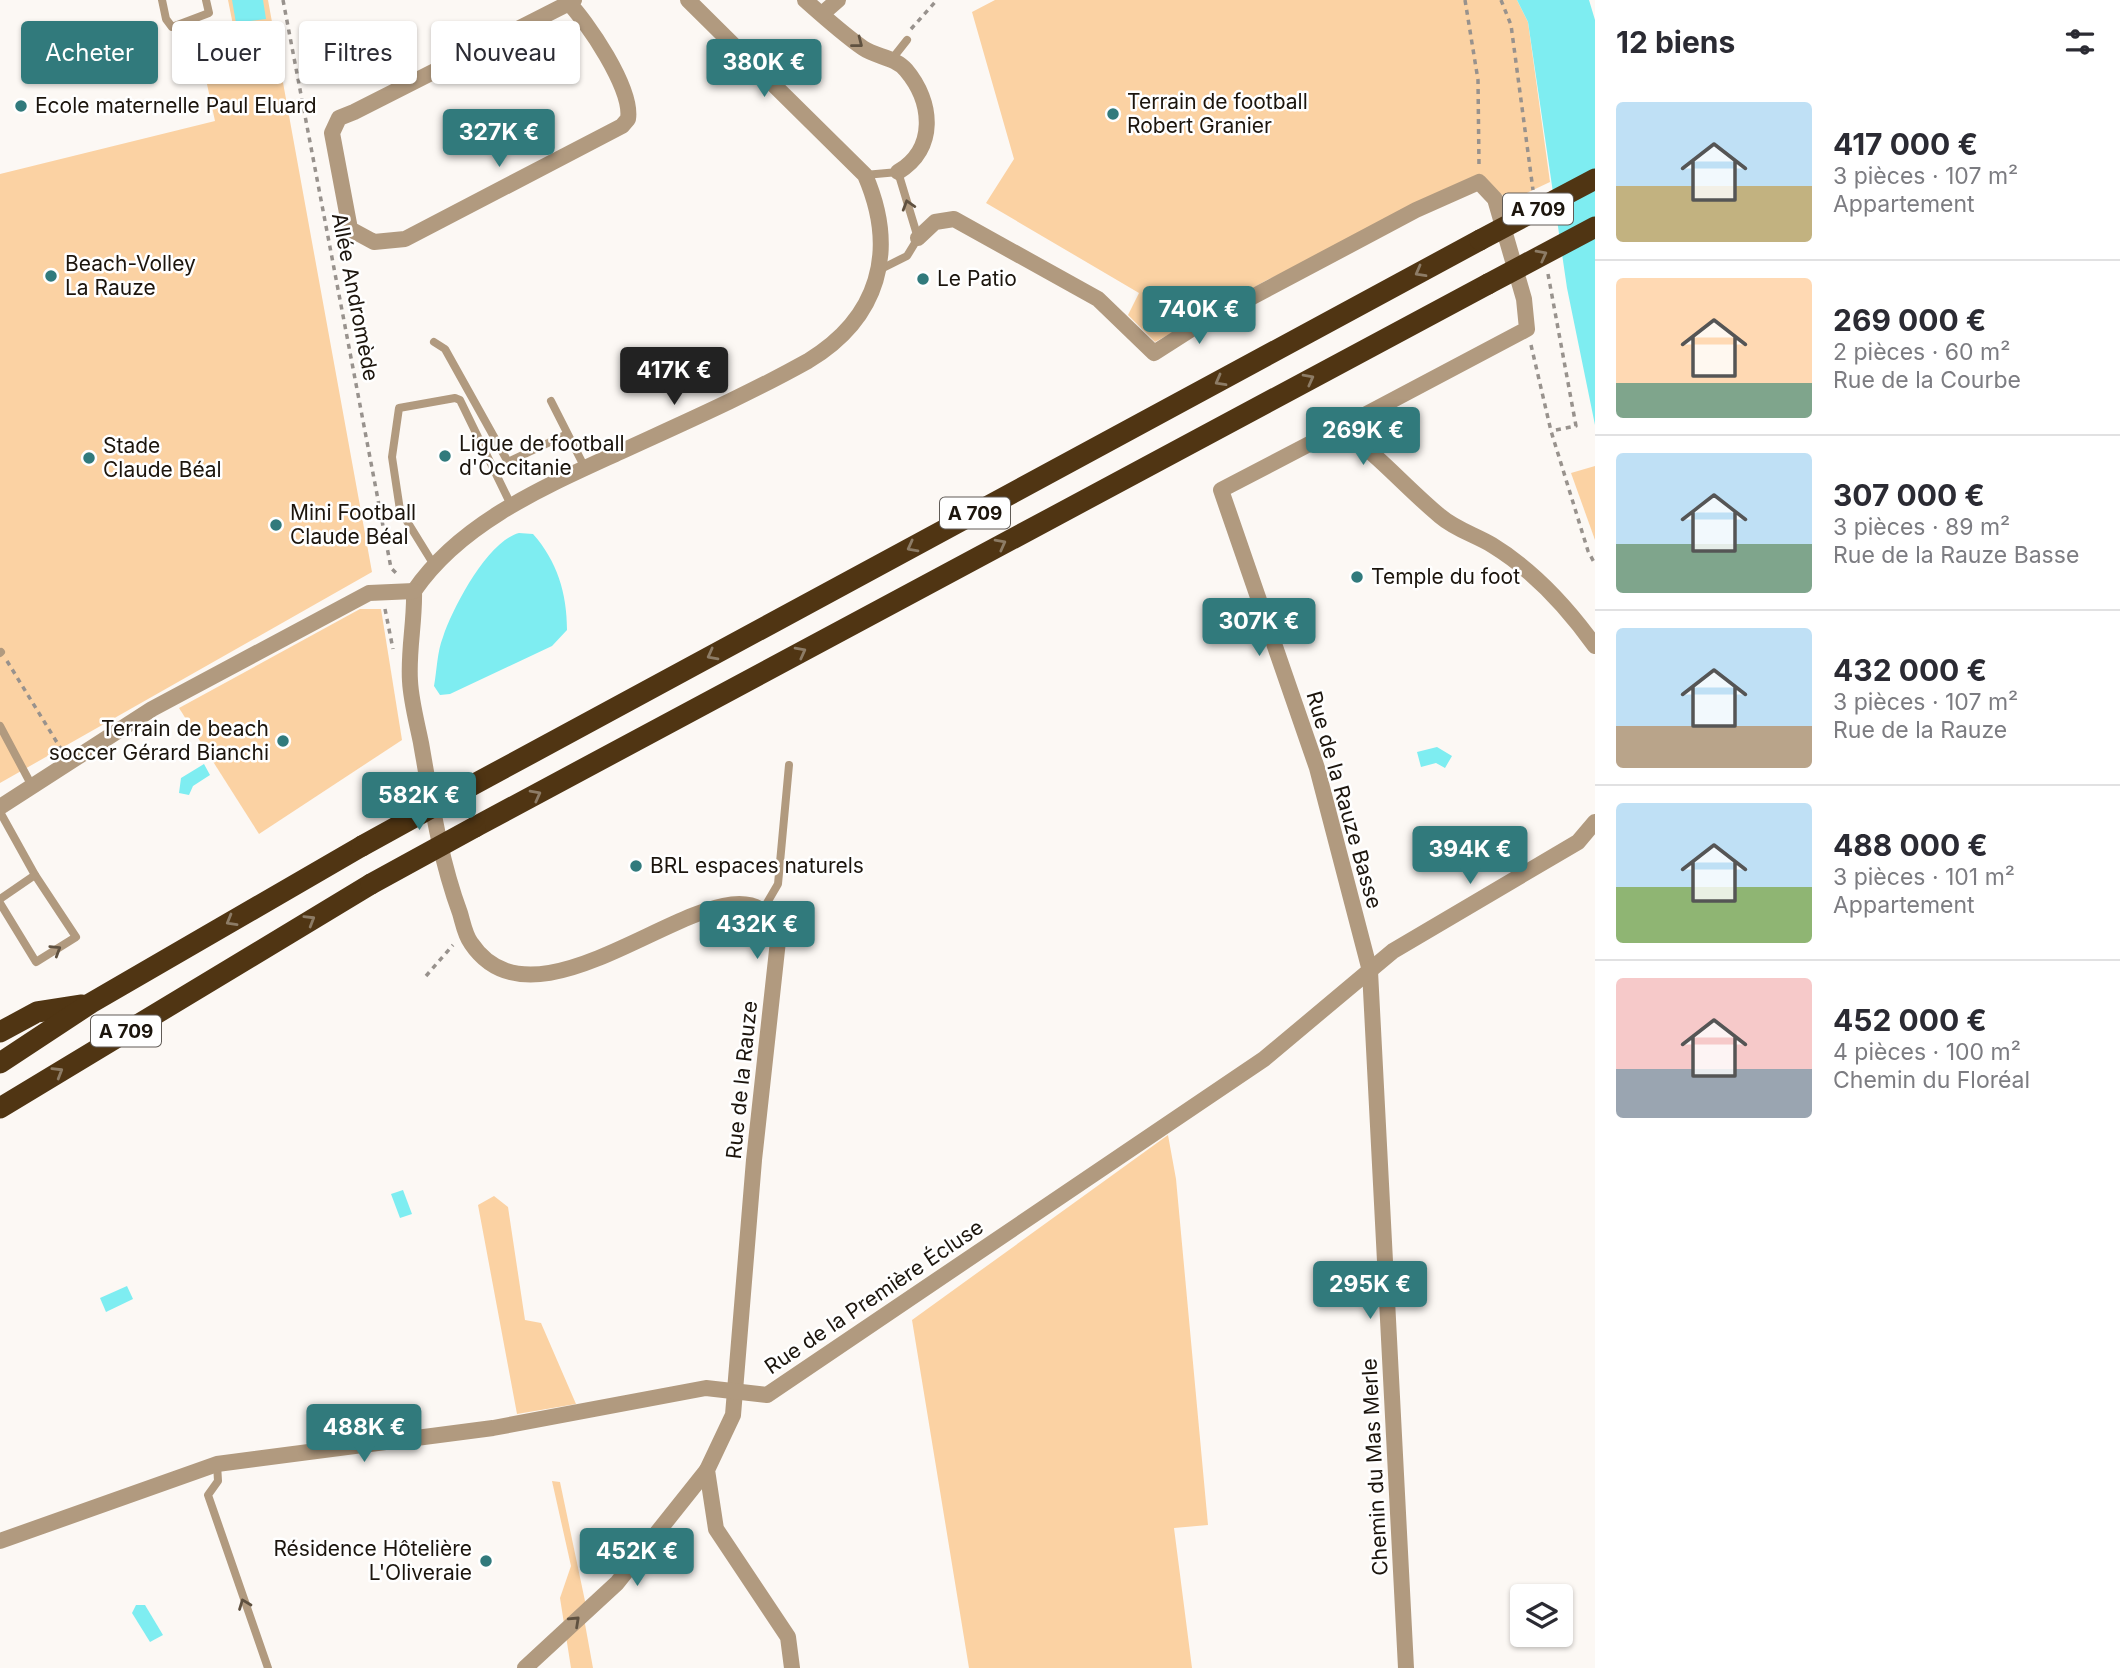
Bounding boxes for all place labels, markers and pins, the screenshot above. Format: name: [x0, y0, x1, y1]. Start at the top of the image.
pin: 380K €: [707, 40, 821, 99]
place label: Terrain de football Robert Granier: [1127, 89, 1308, 138]
place label: Ecole maternelle Paul Eluard: [35, 93, 317, 118]
marker: Ecole maternelle Paul Eluard: [13, 98, 29, 114]
marker: Terrain de football Robert Granier: [1105, 106, 1121, 122]
pin: 327K €: [442, 110, 556, 169]
place label: Beach-Volley La Rauze: [65, 251, 196, 300]
place label: Le Patio: [937, 266, 1017, 291]
marker: Beach-Volley La Rauze: [43, 268, 59, 284]
marker: Le Patio: [915, 271, 931, 287]
pin: 740K €: [1142, 286, 1256, 346]
pin: 417K €: [617, 348, 731, 407]
pin: 269K €: [1306, 407, 1420, 467]
place label: Ligue de football d'Occitanie: [459, 431, 625, 480]
place label: Stade Claude Béal: [103, 433, 222, 482]
marker: Ligue de football d'Occitanie: [437, 448, 453, 464]
marker: Stade Claude Béal: [81, 450, 97, 466]
place label: Mini Football Claude Béal: [290, 500, 416, 549]
marker: Mini Football Claude Béal: [268, 517, 284, 533]
place label: Temple du foot: [1371, 564, 1520, 589]
marker: Temple du foot: [1349, 569, 1365, 585]
pin: 307K €: [1202, 598, 1316, 658]
place label: Terrain de beach soccer Gérard Bianchi: [49, 716, 269, 765]
marker: Terrain de beach soccer Gérard Bianchi: [275, 733, 291, 749]
pin: 582K €: [362, 772, 476, 832]
pin: 394K €: [1413, 826, 1527, 886]
place label: BRL espaces naturels: [650, 853, 864, 878]
marker: BRL espaces naturels: [628, 858, 644, 874]
pin: 432K €: [700, 902, 814, 961]
pin: 295K €: [1313, 1262, 1427, 1321]
pin: 488K €: [307, 1404, 421, 1464]
pin: 452K €: [580, 1528, 694, 1588]
place label: Résidence Hôtelière L'Oliveraie: [273, 1536, 472, 1585]
marker: Résidence Hôtelière L'Oliveraie: [478, 1553, 494, 1569]

